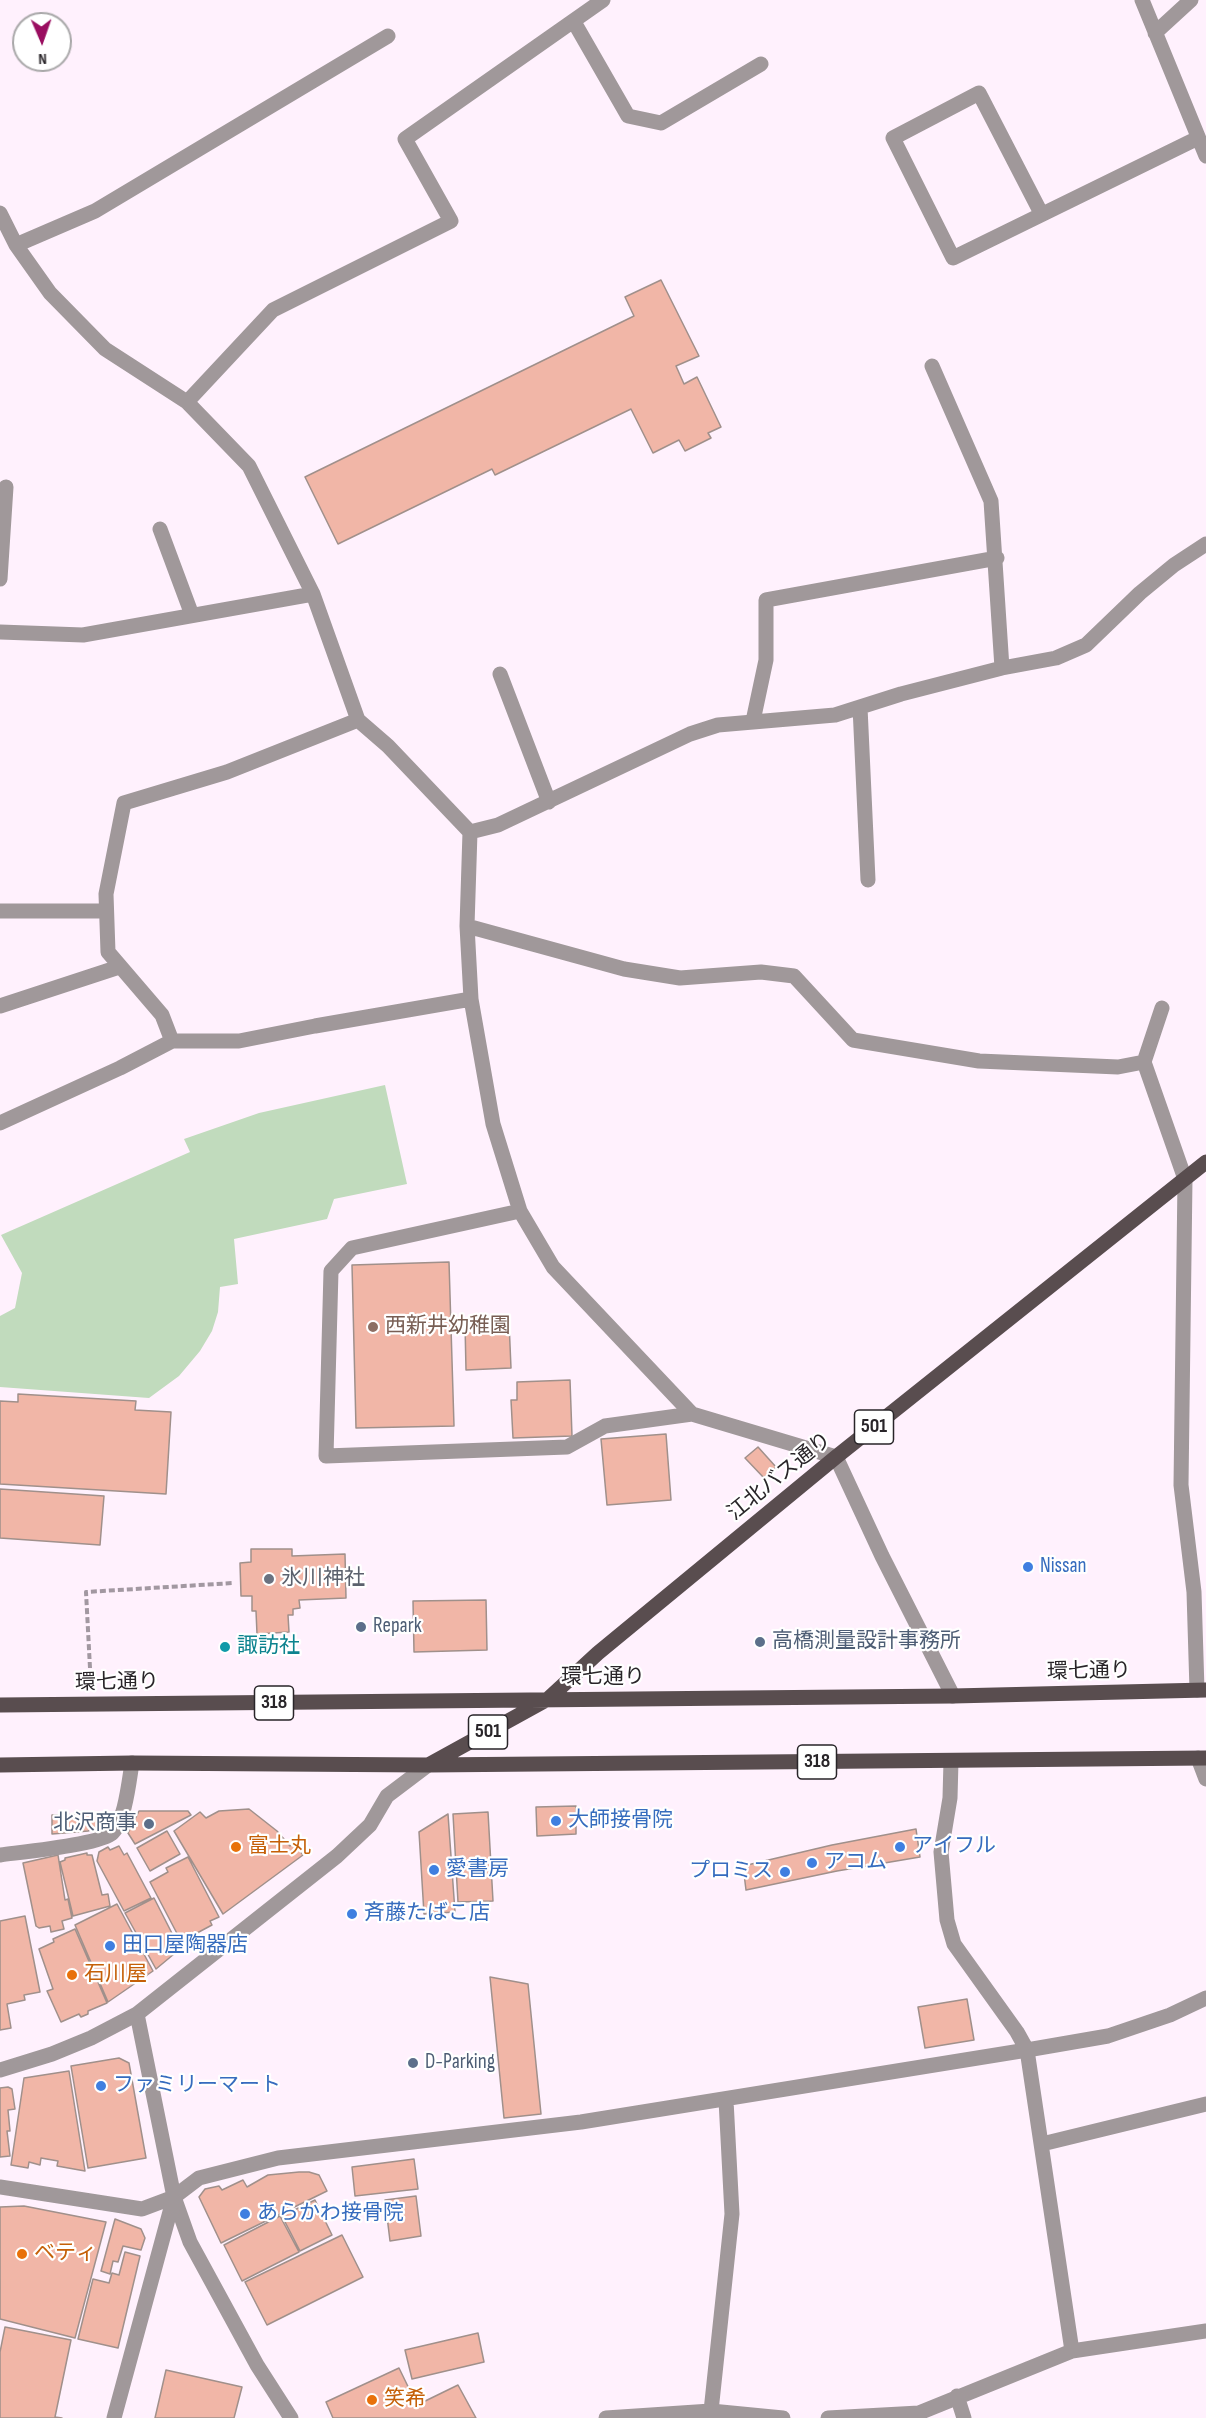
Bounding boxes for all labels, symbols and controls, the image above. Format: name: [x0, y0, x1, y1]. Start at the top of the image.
north arrow: [12, 12, 72, 72]
text: N: [38, 49, 47, 68]
place label: 西新井幼稚園: [385, 1314, 511, 1340]
marker: 西新井幼稚園: [366, 1320, 380, 1334]
road number: 501: [854, 1410, 894, 1444]
street label: 江北バス通り: [723, 1428, 837, 1526]
place label: Nissan: [1040, 1554, 1086, 1580]
marker: Nissan: [1021, 1560, 1035, 1574]
place label: 氷川神社: [281, 1566, 365, 1592]
marker: 氷川神社: [262, 1572, 276, 1586]
place label: Repark: [373, 1614, 422, 1640]
marker: Repark: [354, 1620, 368, 1634]
place label: 高橋測量設計事務所: [772, 1629, 961, 1655]
place label: 諏訪社: [237, 1634, 300, 1660]
marker: 高橋測量設計事務所: [753, 1635, 767, 1649]
marker: 諏訪社: [218, 1640, 232, 1654]
street label: 環七通り: [1047, 1659, 1131, 1685]
street label: 環七通り: [561, 1665, 645, 1691]
street label: 環七通り: [75, 1670, 159, 1696]
road number: 318: [254, 1686, 294, 1720]
road number: 501: [468, 1715, 508, 1749]
road number: 318: [798, 1745, 836, 1779]
place label: 大師接骨院: [568, 1808, 673, 1834]
place label: 北沢商事: [53, 1811, 137, 1837]
marker: 大師接骨院: [549, 1814, 563, 1828]
marker: 北沢商事: [142, 1817, 156, 1831]
place label: 富士丸: [248, 1834, 311, 1860]
place label: アイフル: [912, 1834, 996, 1860]
marker: 富士丸: [229, 1840, 243, 1854]
marker: アイフル: [893, 1840, 907, 1854]
place label: アコム: [824, 1850, 887, 1876]
marker: アコム: [805, 1856, 819, 1870]
place label: 愛書房: [446, 1857, 509, 1883]
place label: プロミス: [689, 1859, 773, 1885]
marker: 愛書房: [427, 1863, 441, 1877]
marker: プロミス: [778, 1865, 792, 1879]
place label: 斉藤たばこ店: [364, 1901, 490, 1927]
marker: 斉藤たばこ店: [345, 1907, 359, 1921]
place label: 田口屋陶器店: [122, 1933, 248, 1959]
marker: 田口屋陶器店: [103, 1939, 117, 1953]
place label: 石川屋: [84, 1962, 147, 1988]
marker: 石川屋: [65, 1968, 79, 1982]
place label: D-Parking: [425, 2050, 495, 2076]
marker: D-Parking: [406, 2056, 420, 2070]
place label: ファミリーマート: [113, 2073, 281, 2099]
marker: ファミリーマート: [94, 2079, 108, 2093]
place label: あらかわ接骨院: [257, 2201, 404, 2227]
marker: あらかわ接骨院: [238, 2207, 252, 2221]
place label: ベティ: [34, 2241, 97, 2267]
marker: ベティ: [15, 2247, 29, 2261]
place label: 笑希: [384, 2387, 426, 2413]
marker: 笑希: [365, 2393, 379, 2407]

